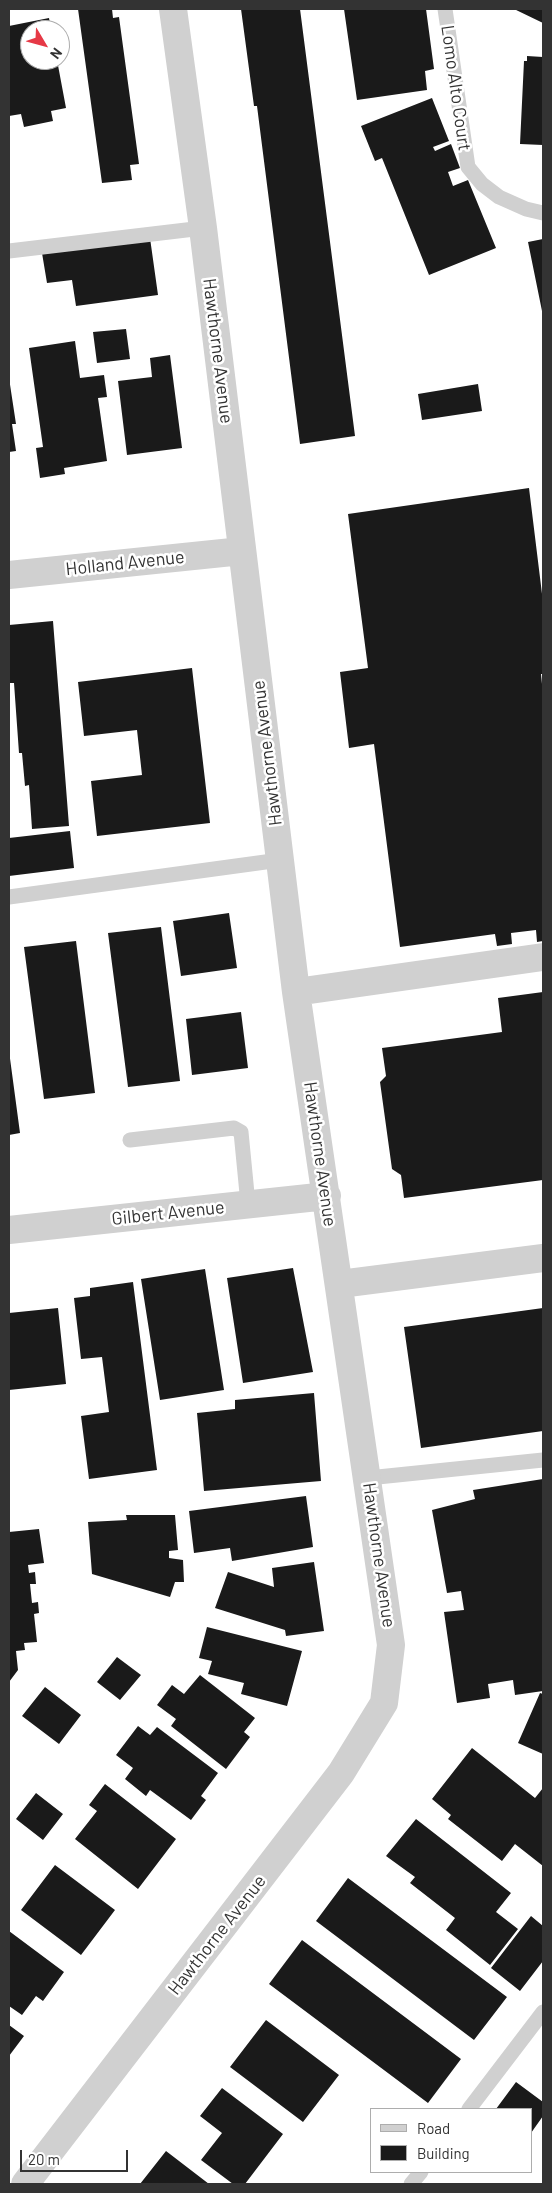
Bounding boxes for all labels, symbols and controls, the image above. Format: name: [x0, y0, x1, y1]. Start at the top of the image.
north arrow: [20, 20, 70, 70]
street label: Lomo Alto Court: [436, 24, 476, 152]
text: N: [47, 45, 66, 63]
street label: Hawthorne Avenue: [198, 277, 238, 425]
street label: Holland Avenue: [65, 546, 185, 580]
street label: Hawthorne Avenue: [247, 679, 287, 827]
street label: Hawthorne Avenue: [299, 1080, 341, 1228]
street label: Gilbert Avenue: [111, 1196, 225, 1230]
street label: Hawthorne Avenue: [358, 1481, 400, 1629]
street label: Hawthorne Avenue: [163, 1871, 271, 1999]
legend: [370, 2108, 532, 2173]
text: Road: [417, 2119, 450, 2137]
scale bar: [22, 2140, 130, 2172]
text: Building: [417, 2144, 470, 2162]
text: 20 m: [28, 2150, 60, 2168]

